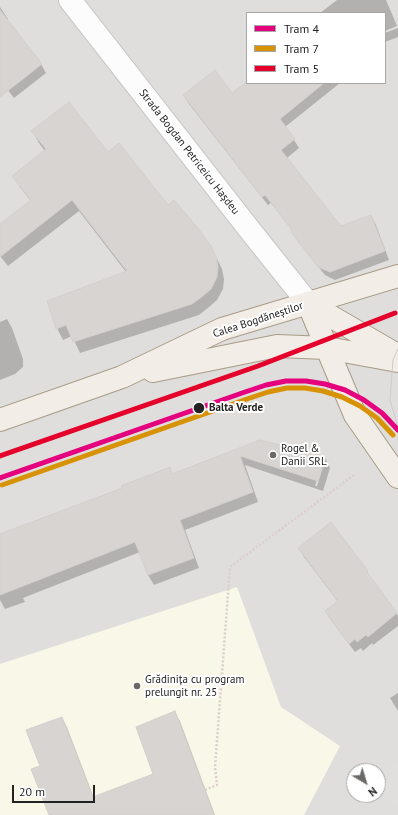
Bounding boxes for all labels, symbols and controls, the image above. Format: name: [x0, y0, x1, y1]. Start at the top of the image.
legend: [246, 12, 386, 84]
text: Tram 4: [284, 21, 319, 36]
text: Tram 7: [284, 41, 319, 56]
text: Tram 5: [284, 61, 319, 76]
street label: Strada Bogdan Petriceicu Hașdeu: [136, 87, 242, 217]
street label: Calea Bogdăneștilor: [211, 299, 305, 341]
marker: Balta Verde: [192, 401, 206, 415]
place label: Balta Verde: [209, 401, 263, 415]
place label: Rogel & Danii SRL: [281, 442, 327, 468]
marker: Rogel & Danii SRL: [268, 450, 278, 460]
place label: Grădinița cu program prelungit nr. 25: [145, 673, 244, 699]
marker: Grădinița cu program prelungit nr. 25: [132, 681, 142, 691]
north arrow: [346, 763, 386, 803]
scale bar: [14, 777, 97, 803]
text: 20 m: [19, 784, 45, 799]
text: N: [366, 784, 380, 799]

